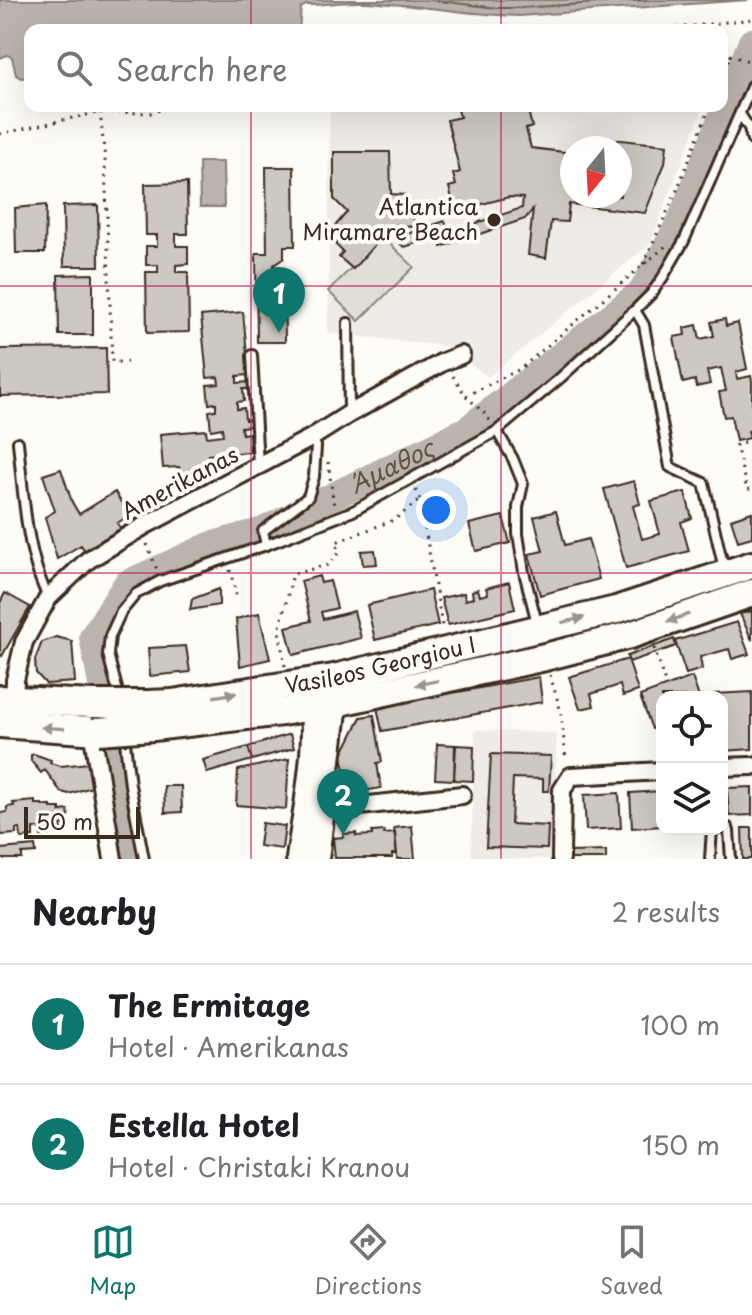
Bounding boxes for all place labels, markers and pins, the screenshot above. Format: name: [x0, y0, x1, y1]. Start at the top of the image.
place label: Atlantica Miramare Beach: [302, 189, 478, 247]
marker: Atlantica Miramare Beach: [485, 211, 503, 229]
pin: 1: [253, 267, 305, 333]
pin: 2: [317, 769, 369, 835]

